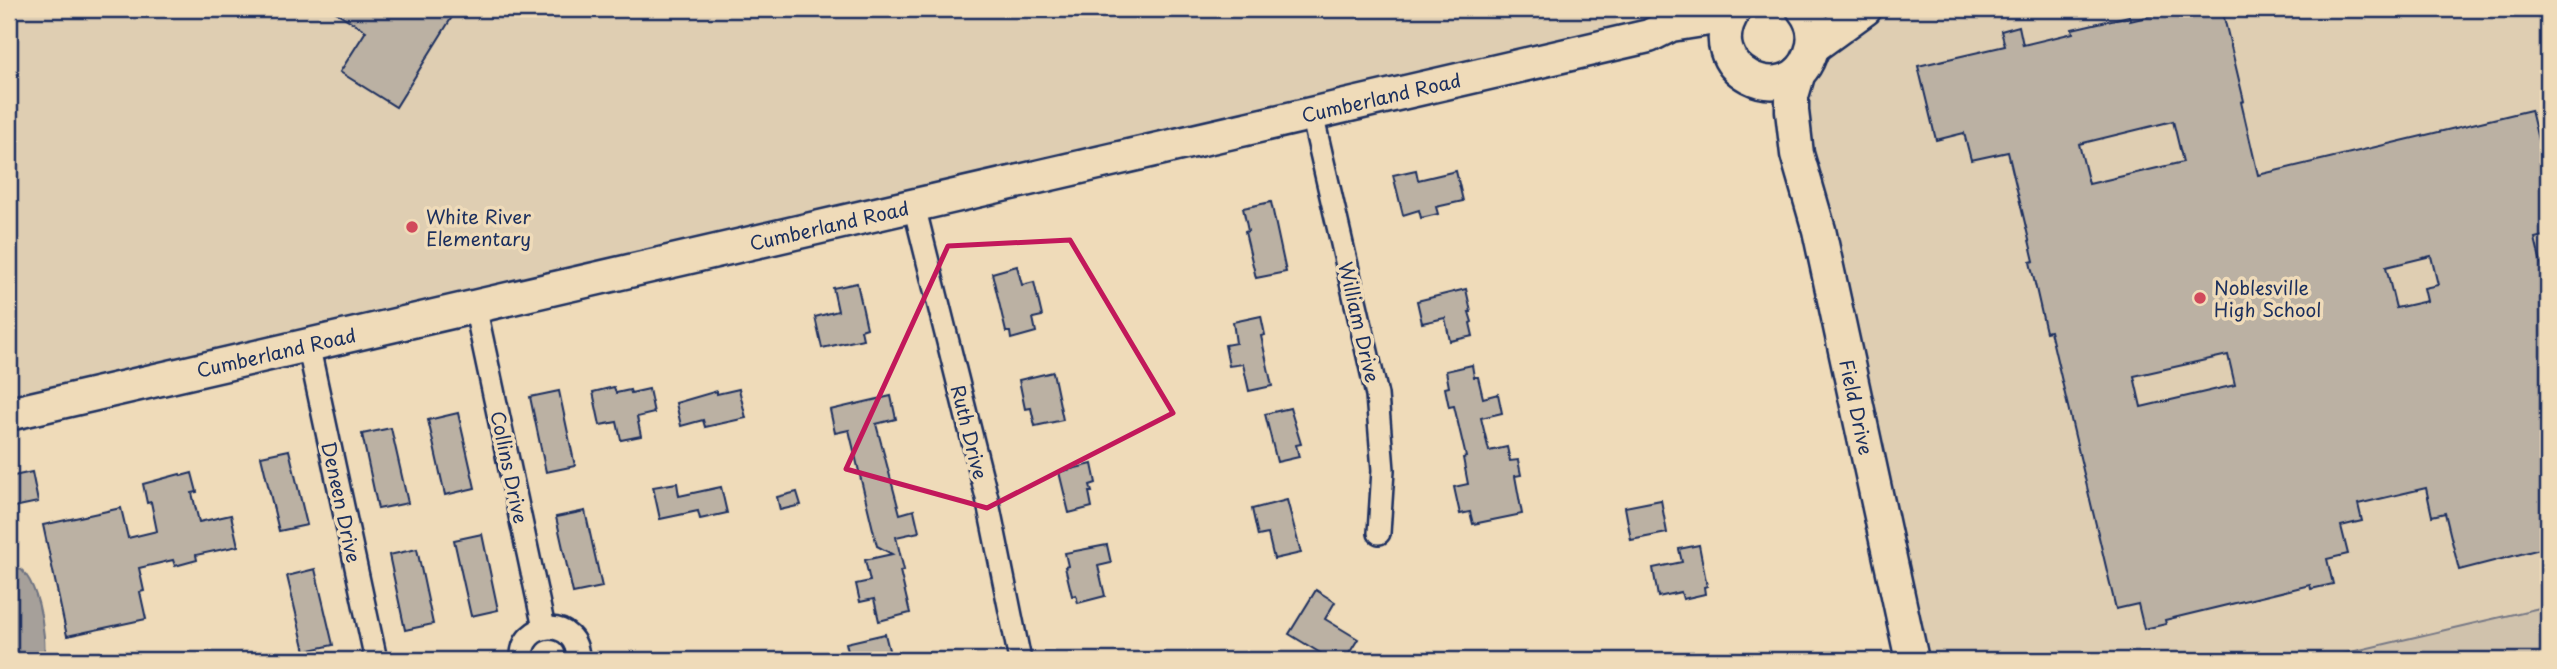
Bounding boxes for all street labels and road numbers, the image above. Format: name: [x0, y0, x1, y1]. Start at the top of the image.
street label: Cumberland Road: [1299, 65, 1463, 129]
street label: Cumberland Road: [747, 193, 911, 257]
street label: William Drive: [1333, 259, 1387, 385]
street label: Cumberland Road: [194, 320, 358, 384]
street label: Field Drive: [1833, 357, 1881, 457]
street label: Ruth Drive: [945, 382, 995, 482]
street label: Collins Drive: [484, 408, 536, 526]
street label: Deneen Drive: [315, 439, 369, 565]

